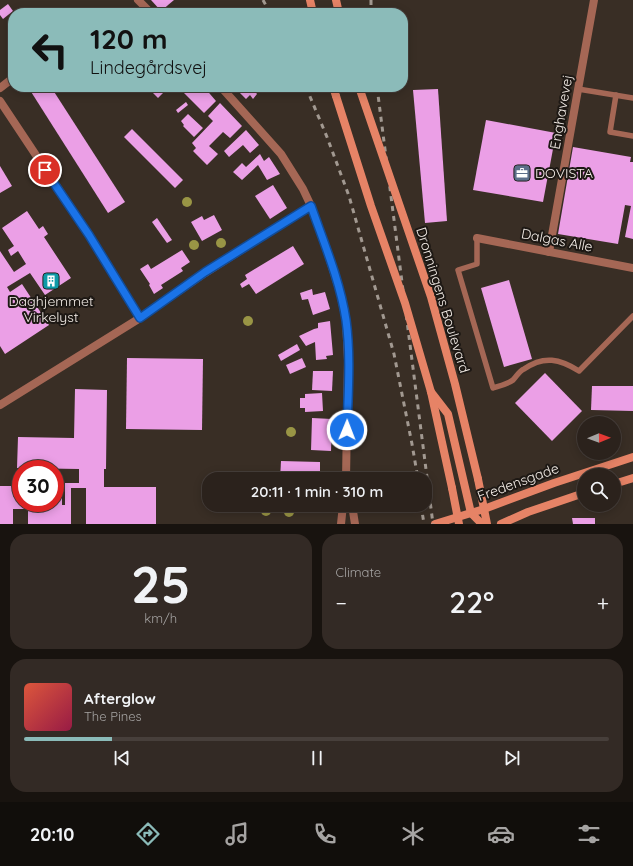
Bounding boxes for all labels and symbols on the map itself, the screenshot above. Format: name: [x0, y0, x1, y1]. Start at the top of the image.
street label: Enghavevej: [546, 73, 576, 151]
pin: [28, 153, 62, 187]
office icon: DOVISTA: [512, 163, 532, 183]
place label: DOVISTA: [535, 164, 593, 182]
street label: Dalgas Alle: [520, 224, 594, 256]
street label: Dronningens Boulevard: [412, 225, 474, 375]
building icon: Daghjemmet Virkelyst: [41, 271, 61, 291]
place label: Daghjemmet Virkelyst: [8, 292, 94, 326]
position arrow: [326, 409, 368, 451]
north arrow: [577, 416, 621, 460]
street label: Fredensgade: [475, 459, 561, 505]
speed limit sign: 30: [12, 460, 64, 512]

